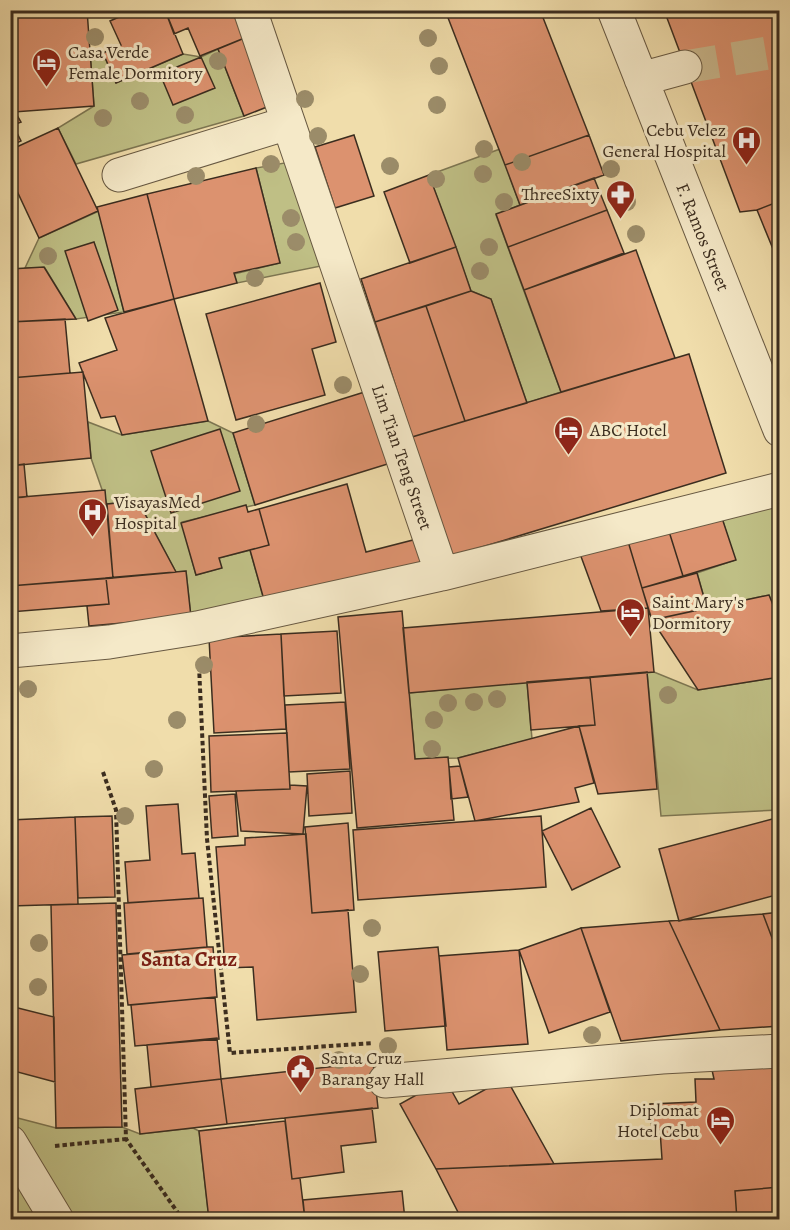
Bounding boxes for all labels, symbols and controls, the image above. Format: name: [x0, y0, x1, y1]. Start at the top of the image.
place label: Casa Verde Female Dormitory: [68, 40, 203, 85]
hotel icon: Casa Verde Female Dormitory: [31, 46, 63, 88]
place label: Cebu Velez General Hospital: [603, 118, 727, 163]
hospital icon: Cebu Velez General Hospital: [731, 124, 763, 166]
pharmacy icon: ThreeSixty: [604, 178, 636, 220]
street label: F. Ramos Street: [670, 180, 736, 295]
place label: ThreeSixty: [521, 182, 600, 206]
street label: Lim Tian Teng Street: [366, 381, 438, 533]
hotel icon: ABC Hotel: [553, 414, 585, 456]
place label: ABC Hotel: [589, 418, 667, 442]
place label: VisayasMed Hospital: [113, 490, 201, 535]
hospital icon: VisayasMed Hospital: [77, 496, 109, 538]
place label: Saint Mary's Dormitory: [652, 590, 744, 635]
hotel icon: Saint Mary's Dormitory: [615, 596, 647, 638]
district label: Santa Cruz: [141, 945, 237, 973]
place label: Santa Cruz Barangay Hall: [321, 1046, 425, 1091]
public building icon: Santa Cruz Barangay Hall: [284, 1052, 316, 1094]
place label: Diplomat Hotel Cebu: [617, 1098, 699, 1143]
hotel icon: Diplomat Hotel Cebu: [704, 1104, 736, 1146]

